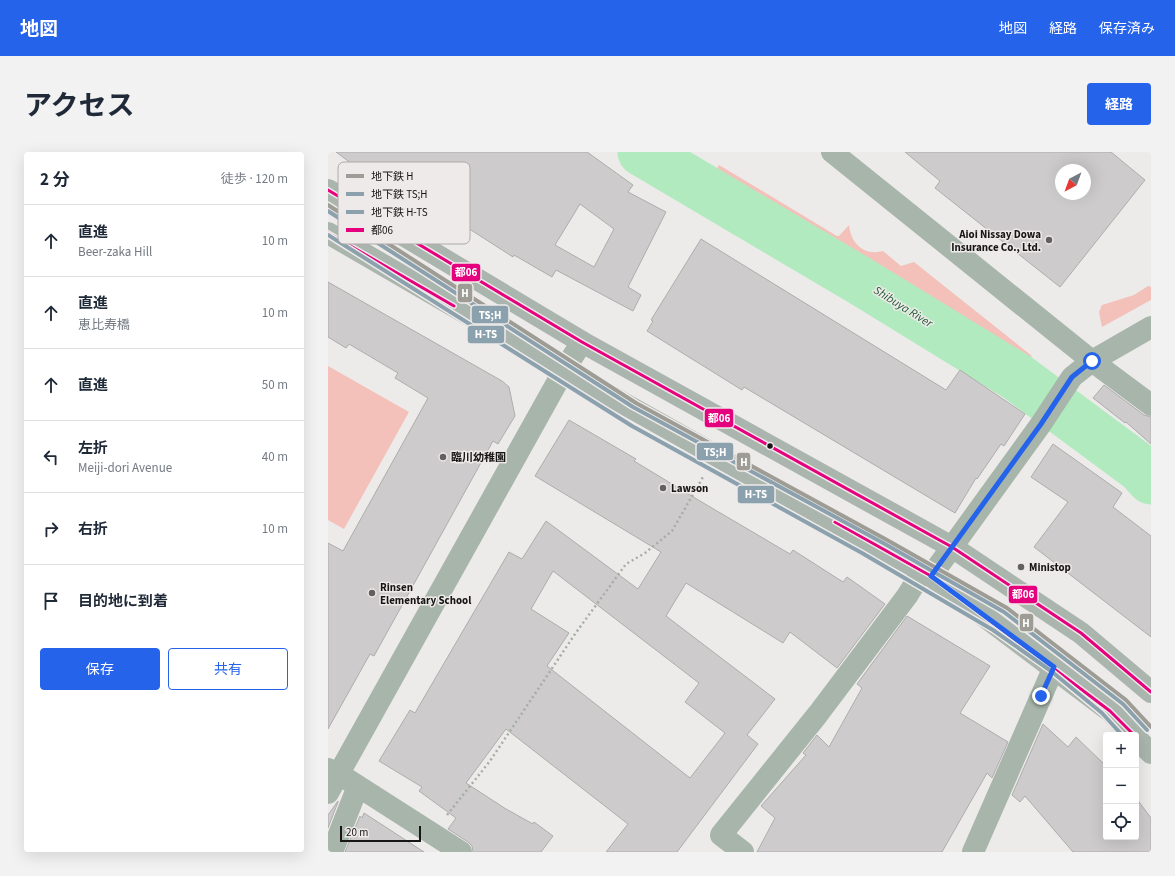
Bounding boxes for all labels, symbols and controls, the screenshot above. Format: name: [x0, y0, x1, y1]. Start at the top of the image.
text: 地図: [20, 16, 58, 43]
text: 地図: [999, 19, 1027, 39]
text: 経路: [1049, 19, 1077, 39]
text: 保存済み: [1099, 19, 1155, 39]
button: 経路: [1087, 83, 1151, 125]
text: アクセス: [24, 86, 135, 126]
legend: [338, 162, 470, 244]
north arrow: [1055, 164, 1091, 200]
text: 2 分: [40, 168, 69, 192]
text: 地下鉄 H: [371, 169, 413, 184]
text: 徒歩 · 120 m: [221, 170, 288, 188]
text: 地下鉄 TS;H: [371, 187, 427, 202]
text: 地下鉄 H-TS: [371, 205, 428, 220]
text: 直進: [78, 222, 108, 243]
text: 都06: [371, 223, 393, 238]
place label: Aioi Nissay Dowa Insurance Co., Ltd.: [951, 227, 1041, 255]
icon: ahead: [40, 230, 62, 252]
text: 10 m: [262, 232, 288, 250]
marker: Aioi Nissay Dowa Insurance Co., Ltd.: [1044, 235, 1054, 245]
text: Beer-zaka Hill: [78, 243, 152, 261]
line badge: 都06: [451, 263, 481, 282]
text: 都06: [455, 265, 477, 280]
water label: Shibuya River: [870, 282, 937, 332]
line badge: H: [457, 283, 473, 303]
text: H: [461, 286, 469, 301]
text: 直進: [78, 293, 108, 314]
icon: ahead: [40, 302, 62, 324]
text: 10 m: [262, 304, 288, 322]
line badge: TS;H: [471, 305, 509, 324]
text: TS;H: [479, 308, 501, 323]
text: 恵比寿橋: [78, 316, 130, 334]
line badge: H-TS: [467, 325, 505, 344]
text: H-TS: [475, 327, 497, 342]
route start: [1083, 352, 1101, 370]
icon: ahead: [40, 374, 62, 396]
text: 直進: [78, 375, 108, 396]
text: 50 m: [262, 376, 288, 394]
line badge: 都06: [704, 408, 734, 428]
text: 都06: [708, 411, 730, 426]
text: 左折: [78, 438, 108, 459]
unlabelled marker: [765, 441, 775, 451]
line badge: TS;H: [696, 442, 734, 461]
text: TS;H: [704, 445, 726, 460]
icon: left: [40, 446, 62, 468]
text: 40 m: [262, 448, 288, 466]
place label: 臨川幼稚園: [451, 450, 506, 465]
marker: 臨川幼稚園: [438, 452, 448, 462]
line badge: H: [736, 452, 751, 471]
text: H: [740, 455, 748, 470]
text: Meiji-dori Avenue: [78, 459, 172, 477]
place label: Lawson: [671, 481, 708, 496]
marker: Lawson: [658, 483, 668, 493]
line badge: H-TS: [737, 485, 775, 504]
text: H-TS: [745, 487, 767, 502]
icon: right: [40, 518, 62, 540]
text: 右折: [78, 519, 108, 540]
text: 10 m: [262, 520, 288, 538]
place label: Ministop: [1029, 560, 1071, 575]
marker: Ministop: [1016, 562, 1026, 572]
place label: Rinsen Elementary School: [380, 580, 472, 608]
line badge: 都06: [1008, 585, 1038, 604]
text: 都06: [1012, 587, 1034, 602]
marker: Rinsen Elementary School: [367, 588, 377, 598]
icon: arrive: [40, 590, 62, 612]
text: 目的地に到着: [78, 591, 168, 612]
line badge: H: [1019, 613, 1034, 632]
text: H: [1022, 616, 1030, 631]
button: 保存: [40, 648, 160, 690]
button: 共有: [168, 648, 288, 690]
route end: [1032, 687, 1050, 705]
map controls: [1103, 732, 1139, 840]
button: +: [1103, 732, 1139, 768]
button: −: [1103, 768, 1139, 804]
button: locate: [1103, 804, 1139, 840]
scale bar: [340, 824, 421, 843]
text: 20 m: [346, 825, 368, 840]

